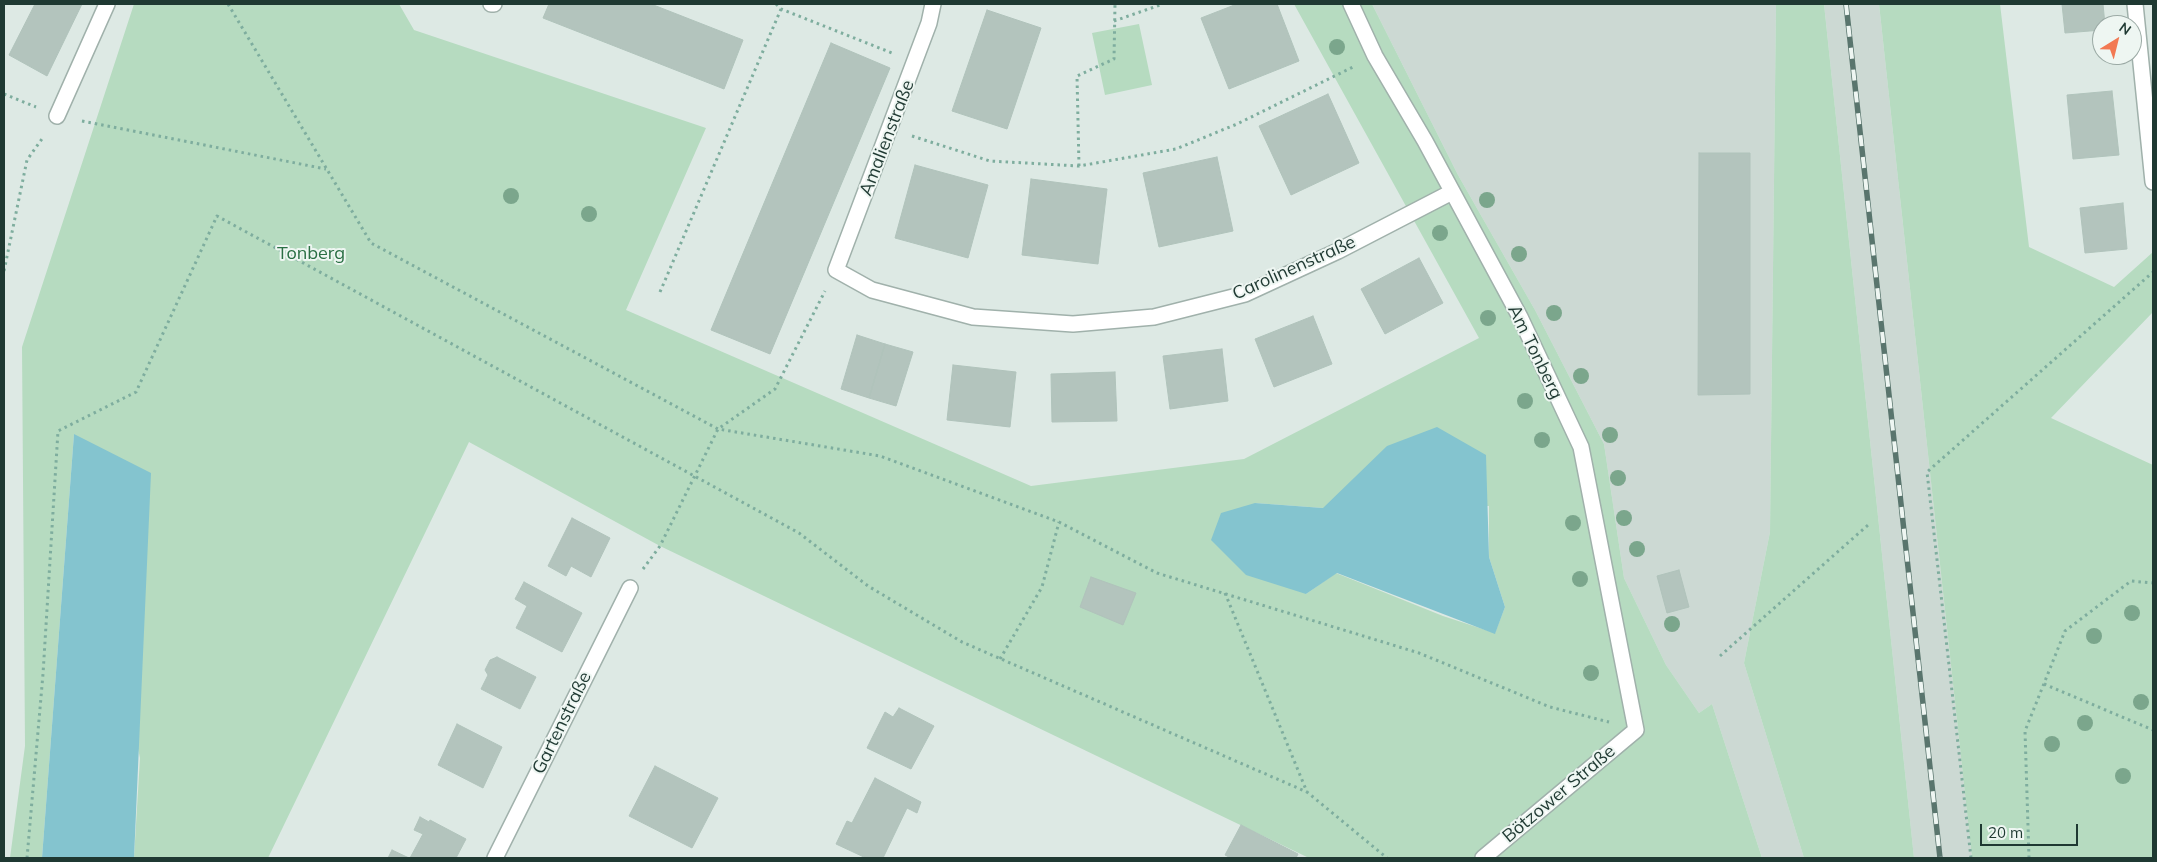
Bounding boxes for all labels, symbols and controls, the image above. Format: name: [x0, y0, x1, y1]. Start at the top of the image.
north arrow: [2092, 15, 2142, 65]
text: N: [2116, 18, 2135, 39]
street label: Amalienstraße: [855, 77, 919, 199]
street label: Carolinenstraße: [1229, 231, 1359, 305]
park label: Tonberg: [277, 243, 345, 265]
street label: Am Tonberg: [1503, 301, 1567, 403]
street label: Gartenstraße: [528, 668, 596, 778]
street label: Bötzower Straße: [1498, 741, 1620, 847]
scale bar: [1982, 814, 2080, 846]
text: 20 m: [1988, 823, 2023, 842]

